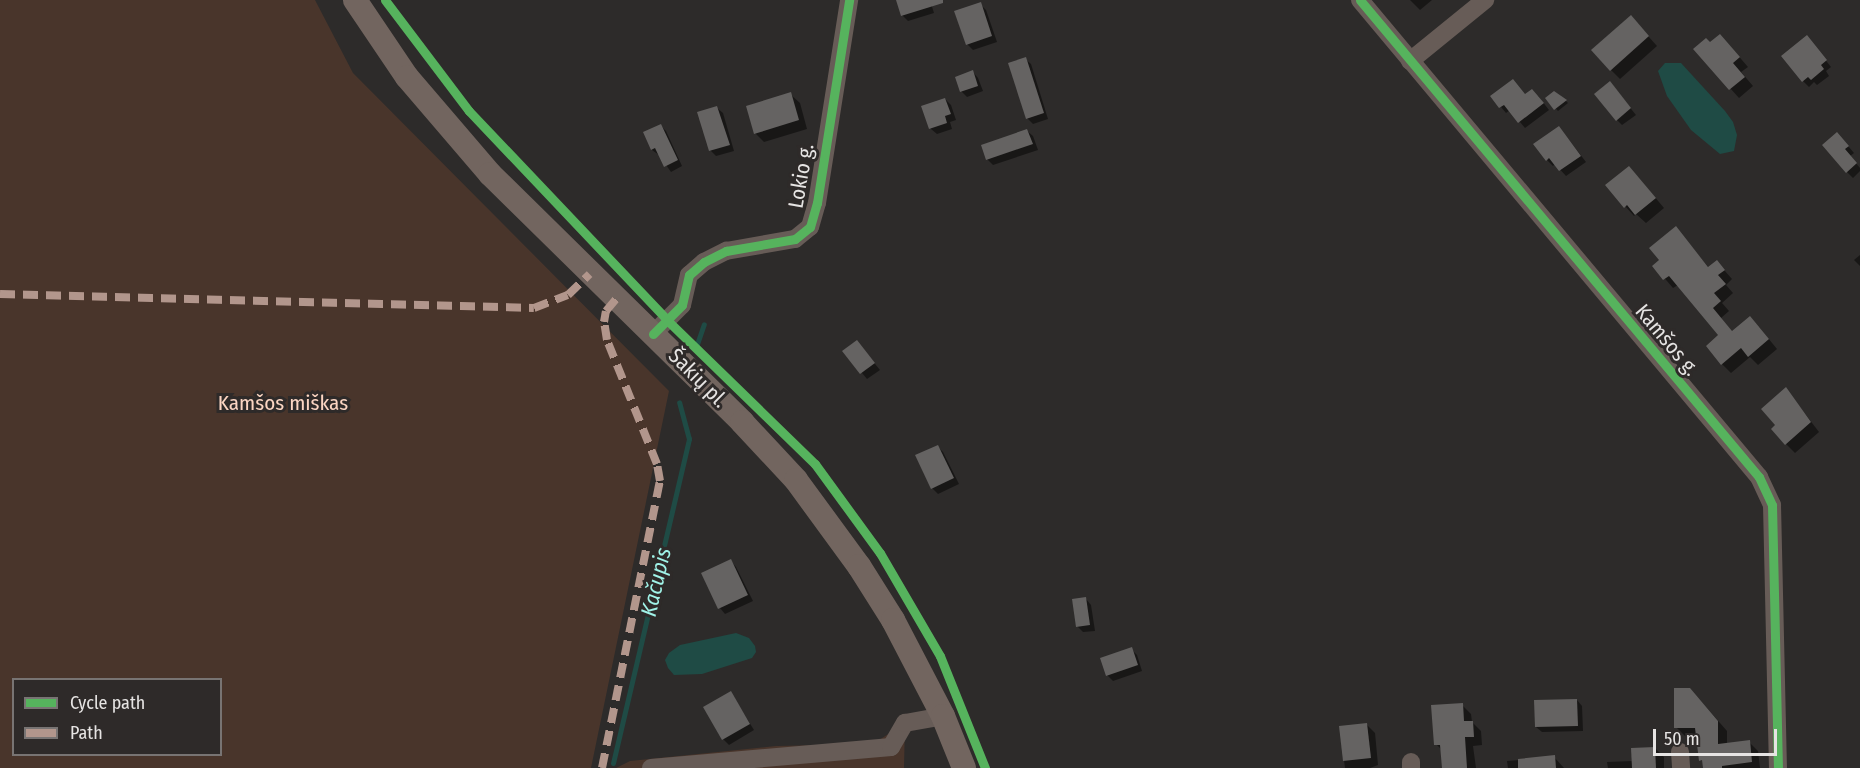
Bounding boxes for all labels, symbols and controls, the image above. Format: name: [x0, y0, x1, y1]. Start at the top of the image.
street label: Lokio g.: [783, 142, 819, 210]
street label: Kamšos g.: [1630, 299, 1704, 381]
street label: Šakių pl.: [663, 343, 733, 413]
park label: Kamšos miškas: [218, 390, 348, 416]
water label: Kačupis: [635, 545, 677, 619]
legend: [12, 678, 222, 756]
text: Cycle path: [70, 692, 145, 714]
scale bar: [1656, 717, 1780, 755]
text: Path: [70, 722, 103, 744]
text: 50 m: [1664, 728, 1700, 750]

